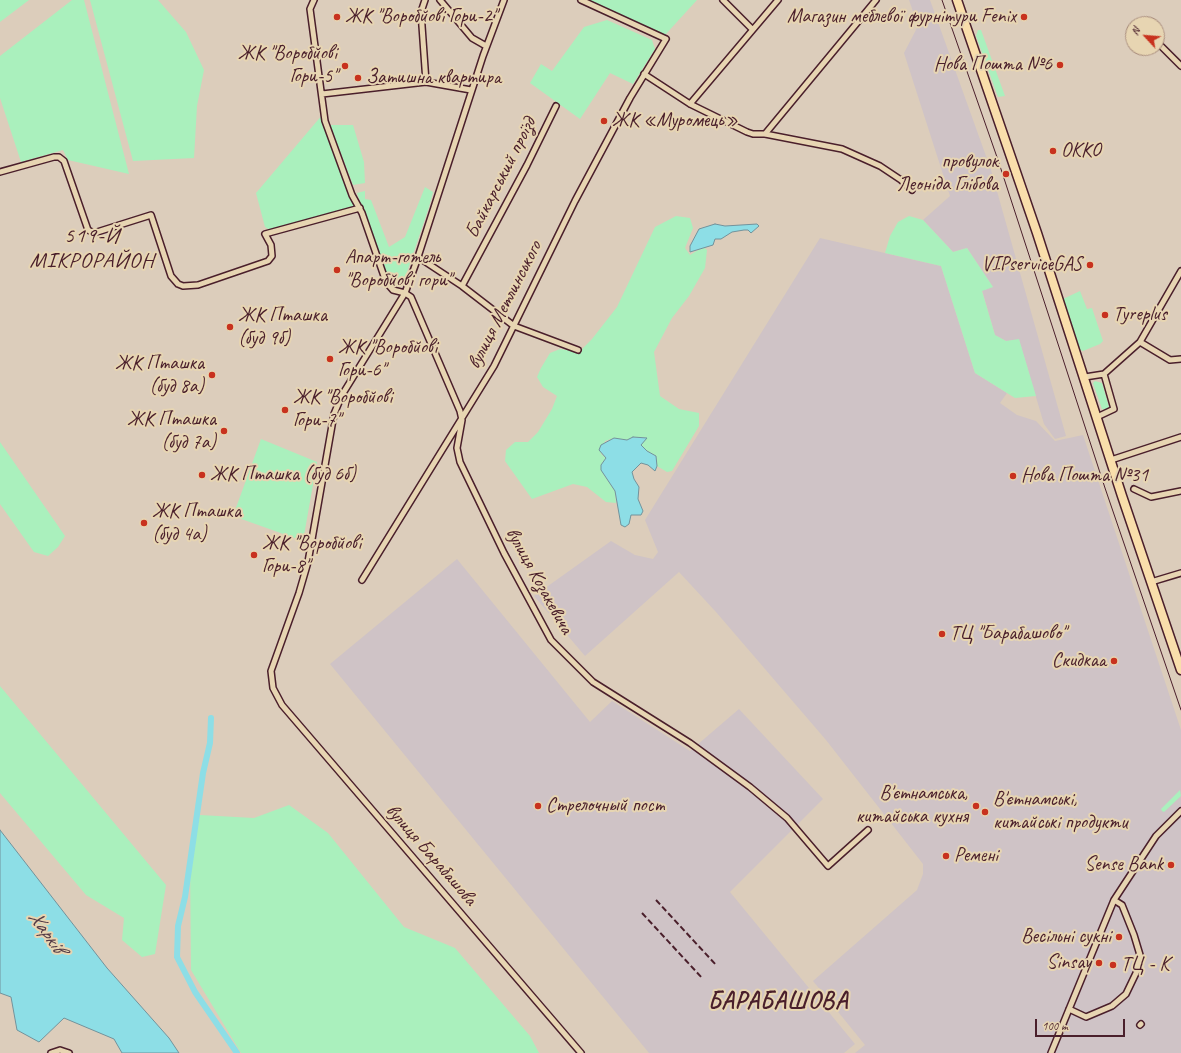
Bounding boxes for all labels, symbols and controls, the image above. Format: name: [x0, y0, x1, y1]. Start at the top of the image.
place label: ЖК "Воробйові Гори-2": [345, 5, 496, 29]
place label: Магазин меблевої фурнітури Fenix: [787, 5, 1016, 29]
marker: ЖК "Воробйові Гори-2": [332, 12, 342, 22]
marker: Магазин меблевої фурнітури Fenix: [1019, 12, 1029, 22]
north arrow: [1125, 16, 1165, 56]
text: N: [1127, 25, 1143, 37]
place label: ЖК "Воробйові Гори-5": [238, 42, 337, 89]
place label: Нова Пошта №6: [934, 53, 1052, 77]
marker: Нова Пошта №6: [1055, 60, 1065, 70]
marker: ЖК "Воробйові Гори-5": [340, 61, 350, 71]
place label: Затишна квартира: [366, 66, 501, 90]
marker: Затишна квартира: [353, 73, 363, 83]
place label: ЖК «Муромець»: [612, 109, 738, 133]
street label: Байкарський проїзд: [460, 114, 542, 242]
marker: ЖК «Муромець»: [599, 116, 609, 126]
place label: ОККО: [1061, 139, 1101, 163]
marker: ОККО: [1048, 146, 1058, 156]
place label: провулок Леоніда Глібова: [897, 150, 998, 197]
marker: провулок Леоніда Глібова: [1001, 169, 1011, 179]
district label: 519-Й МІКРОРАЙОН: [29, 223, 155, 274]
street label: вулиця Метлинського: [462, 237, 548, 373]
place label: Апарт-готель "Воробйові гори": [345, 246, 451, 293]
place label: VIPserviceGAS: [982, 253, 1082, 277]
marker: VIPserviceGAS: [1085, 260, 1095, 270]
marker: Апарт-готель "Воробйові гори": [332, 265, 342, 275]
place label: Tyreplus: [1113, 303, 1167, 327]
place label: ЖК Пташка (буд 9б): [238, 304, 327, 351]
marker: Tyreplus: [1100, 310, 1110, 320]
marker: ЖК Пташка (буд 9б): [225, 322, 235, 332]
place label: ЖК "Воробйові Гори-6": [338, 336, 437, 383]
place label: ЖК Пташка (буд 8а): [115, 352, 204, 399]
marker: ЖК "Воробйові Гори-6": [325, 354, 335, 364]
marker: ЖК Пташка (буд 8а): [207, 370, 217, 380]
place label: ЖК "Воробйові Гори-7": [293, 386, 392, 433]
marker: ЖК "Воробйові Гори-7": [280, 405, 290, 415]
place label: ЖК Пташка (буд 7а): [127, 408, 216, 455]
marker: ЖК Пташка (буд 7а): [219, 426, 229, 436]
place label: ЖК Пташка (буд 6б): [210, 463, 356, 487]
place label: Нова Пошта №31: [1021, 464, 1148, 488]
marker: ЖК Пташка (буд 6б): [197, 470, 207, 480]
marker: Нова Пошта №31: [1008, 471, 1018, 481]
place label: ЖК Пташка (буд 4а): [152, 500, 241, 547]
marker: ЖК Пташка (буд 4а): [139, 518, 149, 528]
street label: вулиця Козакевича: [500, 523, 578, 639]
place label: ЖК "Воробйові Гори-8": [262, 532, 361, 579]
marker: ЖК "Воробйові Гори-8": [249, 550, 259, 560]
place label: ТЦ "Барабашово": [950, 622, 1066, 646]
marker: ТЦ "Барабашово": [937, 629, 947, 639]
place label: Скидкаа: [1052, 649, 1106, 673]
marker: Скидкаа: [1109, 656, 1119, 666]
place label: В'єтнамська, китайська кухня: [856, 782, 968, 829]
place label: В'єтнамські, китайські продукти: [993, 788, 1127, 835]
place label: Стрелочный пост: [546, 794, 665, 818]
street label: вулиця Барабашова: [380, 799, 482, 911]
marker: Стрелочный пост: [533, 801, 543, 811]
marker: В'єтнамська, китайська кухня: [971, 801, 981, 811]
marker: В'єтнамські, китайські продукти: [980, 807, 990, 817]
place label: Ремені: [954, 844, 998, 868]
marker: Ремені: [941, 851, 951, 861]
place label: Sense Bank: [1085, 853, 1163, 877]
marker: Sense Bank: [1166, 860, 1176, 870]
water label: Харків: [22, 906, 70, 958]
place label: Весільні сукні: [1021, 925, 1111, 949]
marker: Весільні сукні: [1114, 932, 1124, 942]
place label: Sinsay: [1046, 951, 1091, 975]
place label: ТЦ - К: [1121, 953, 1169, 977]
marker: Sinsay: [1094, 958, 1104, 968]
marker: ТЦ - К: [1108, 960, 1118, 970]
district label: БАРАБАШОВА: [704, 988, 852, 1016]
scale bar: [1037, 1011, 1127, 1037]
text: 100 m: [1042, 1018, 1068, 1034]

